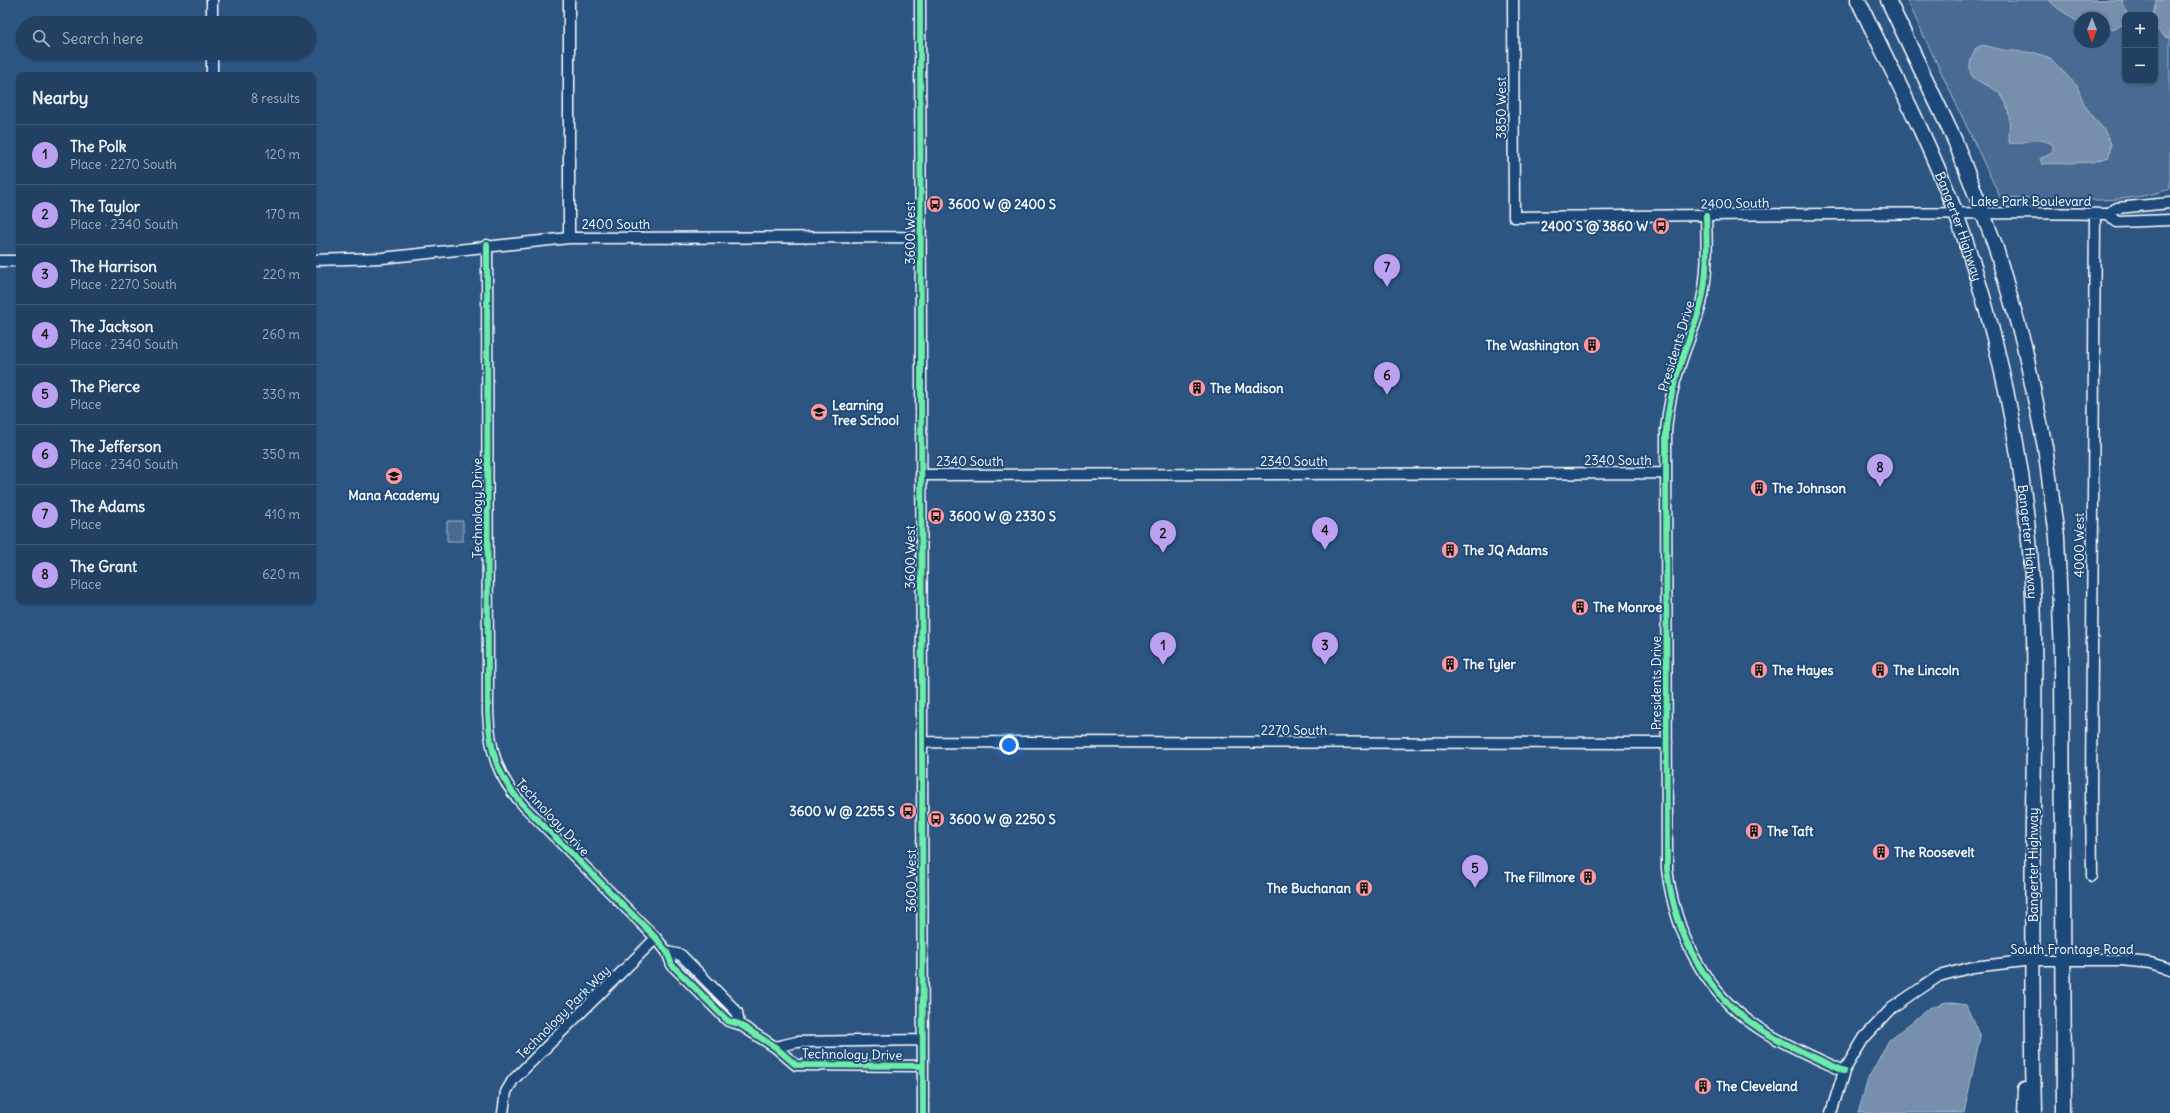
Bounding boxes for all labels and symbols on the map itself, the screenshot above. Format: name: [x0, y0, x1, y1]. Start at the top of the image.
north arrow: [2074, 12, 2110, 48]
street label: 3850 West: [1493, 76, 1510, 139]
street label: Bangerter Highway: [1931, 169, 1986, 283]
street label: Lake Park Boulevard: [1971, 193, 2092, 210]
bus stop icon: 3600 W @ 2400 S: [925, 194, 945, 214]
street label: 2400 South: [1701, 194, 1770, 213]
place label: 3600 W @ 2400 S: [948, 196, 1056, 213]
street label: 3600 West: [902, 201, 919, 265]
street label: 2400 South: [582, 216, 651, 233]
bus stop icon: 2400 S @ 3860 W: [1651, 216, 1671, 236]
place label: 2400 S @ 3860 W: [1541, 218, 1648, 235]
pin: 7: [1374, 254, 1400, 287]
street label: Presidents Drive: [1655, 298, 1698, 394]
building icon: The Washington: [1582, 335, 1602, 355]
place label: The Washington: [1485, 337, 1579, 354]
pin: 6: [1374, 362, 1400, 395]
building icon: The Madison: [1187, 378, 1207, 398]
place label: The Madison: [1210, 380, 1284, 397]
place label: Learning Tree School: [832, 397, 899, 429]
school or university icon: Learning Tree School: [809, 402, 829, 422]
street label: 2340 South: [1584, 452, 1652, 469]
street label: 2340 South: [936, 453, 1004, 470]
street label: 2340 South: [1260, 453, 1328, 470]
pin: 8: [1867, 454, 1893, 487]
street label: Technology Drive: [469, 458, 486, 558]
school or university icon: Mana Academy: [384, 466, 404, 486]
building icon: The Johnson: [1749, 478, 1769, 498]
place label: The Johnson: [1772, 480, 1847, 497]
street label: Bangerter Highway: [2014, 484, 2041, 599]
place label: Mana Academy: [348, 487, 440, 504]
bus stop icon: 3600 W @ 2330 S: [926, 506, 946, 526]
place label: 3600 W @ 2330 S: [949, 508, 1056, 525]
street label: 4000 West: [2071, 512, 2088, 577]
pin: 4: [1312, 517, 1338, 550]
pin: 2: [1150, 520, 1176, 553]
street label: 3600 West: [902, 525, 919, 589]
building icon: The JQ Adams: [1440, 540, 1460, 560]
place label: The JQ Adams: [1463, 542, 1548, 559]
building icon: The Monroe: [1570, 597, 1590, 617]
place label: The Monroe: [1593, 599, 1662, 616]
pin: 1: [1150, 632, 1176, 665]
pin: 3: [1312, 632, 1338, 665]
street label: Presidents Drive: [1648, 636, 1665, 730]
building icon: The Tyler: [1440, 654, 1460, 674]
place label: The Tyler: [1463, 656, 1517, 673]
building icon: The Hayes: [1749, 660, 1769, 680]
building icon: The Lincoln: [1870, 660, 1890, 680]
place label: The Hayes: [1772, 662, 1833, 679]
place label: The Lincoln: [1893, 662, 1960, 679]
street label: 2270 South: [1261, 722, 1328, 739]
your location: [999, 735, 1019, 755]
street label: Technology Drive: [512, 775, 593, 860]
bus stop icon: 3600 W @ 2255 S: [898, 801, 918, 821]
place label: 3600 W @ 2255 S: [789, 803, 895, 820]
street label: Bangerter Highway: [2025, 808, 2042, 922]
bus stop icon: 3600 W @ 2250 S: [926, 809, 946, 829]
place label: 3600 W @ 2250 S: [949, 811, 1056, 828]
building icon: The Taft: [1744, 821, 1764, 841]
place label: The Taft: [1767, 823, 1814, 840]
building icon: The Roosevelt: [1871, 842, 1891, 862]
place label: The Roosevelt: [1894, 844, 1975, 861]
street label: 3600 West: [903, 849, 920, 913]
pin: 5: [1462, 855, 1488, 888]
building icon: The Fillmore: [1578, 867, 1598, 887]
place label: The Fillmore: [1504, 869, 1575, 886]
building icon: The Buchanan: [1354, 878, 1374, 898]
place label: The Buchanan: [1267, 880, 1351, 897]
street label: South Frontage Road: [2010, 941, 2134, 958]
street label: Technology Park Way: [513, 962, 614, 1063]
street label: Technology Drive: [802, 1045, 902, 1064]
building icon: The Cleveland: [1693, 1076, 1713, 1096]
place label: The Cleveland: [1716, 1078, 1798, 1095]

